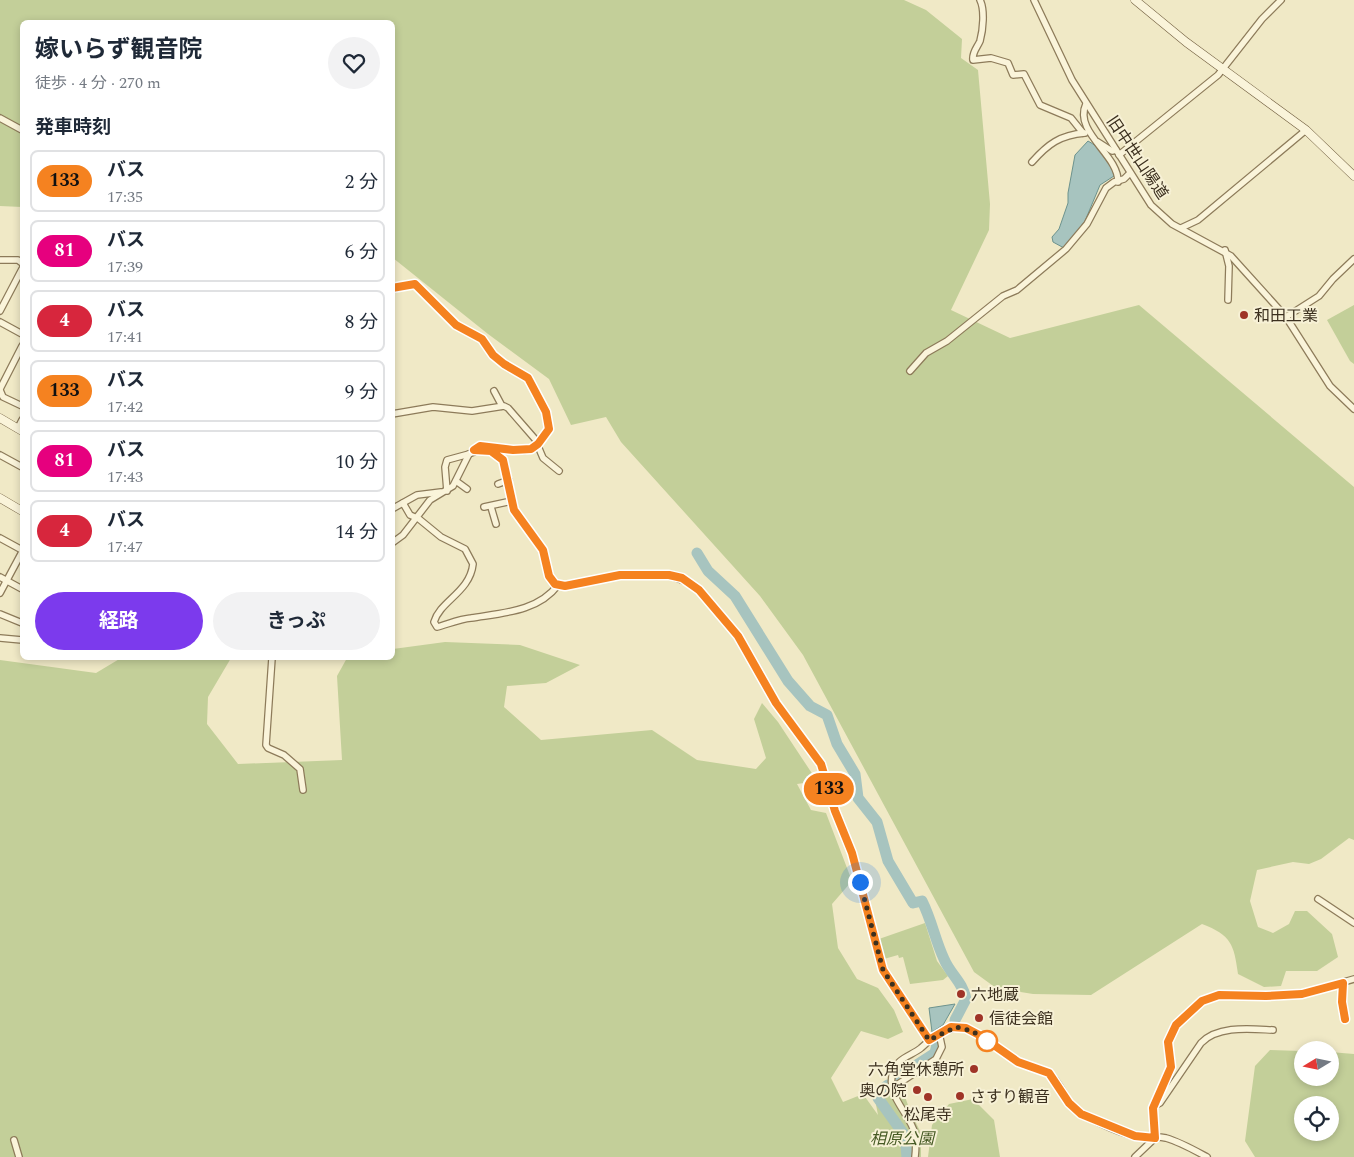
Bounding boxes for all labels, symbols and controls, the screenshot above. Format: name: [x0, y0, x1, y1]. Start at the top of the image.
text: 嫁いらず観音院: [35, 32, 203, 68]
button: heart: [328, 37, 380, 89]
text: 徒歩 · 4 分 · 270 m: [35, 71, 161, 95]
street label: 旧中世山陽道: [1100, 111, 1174, 204]
text: 発車時刻: [35, 113, 111, 142]
text: バス: [107, 156, 145, 185]
text: 133: [49, 167, 80, 194]
text: 2 分: [345, 168, 378, 197]
text: 17:35: [107, 185, 143, 209]
text: バス: [107, 226, 145, 255]
text: 81: [54, 237, 75, 264]
text: 6 分: [345, 238, 378, 267]
text: 17:39: [107, 255, 143, 279]
text: バス: [107, 296, 145, 325]
place label: 和田工業: [1254, 304, 1318, 328]
text: 4: [59, 307, 70, 334]
text: 8 分: [345, 308, 378, 337]
marker: 和田工業: [1238, 309, 1250, 321]
text: 17:41: [107, 325, 143, 349]
text: バス: [107, 366, 145, 395]
text: 133: [49, 377, 80, 404]
text: 9 分: [345, 378, 378, 407]
text: 17:42: [107, 395, 143, 419]
text: バス: [107, 436, 145, 465]
text: 81: [54, 447, 75, 474]
text: 10 分: [335, 448, 378, 477]
text: 17:43: [107, 465, 143, 489]
text: バス: [107, 506, 145, 535]
text: 4: [59, 517, 70, 544]
text: 14 分: [335, 518, 378, 547]
text: 17:47: [107, 535, 143, 559]
button: 経路: [35, 592, 203, 650]
button: きっぷ: [213, 592, 380, 650]
line badge: 133: [800, 773, 858, 805]
text: 133: [814, 775, 844, 802]
your location: [848, 870, 873, 895]
place label: 六地蔵: [971, 983, 1019, 1007]
marker: 六地蔵: [955, 988, 967, 1000]
place label: 信徒会館: [989, 1007, 1053, 1031]
marker: 信徒会館: [973, 1012, 985, 1024]
unlabelled marker: [976, 1030, 998, 1052]
north arrow: [1294, 1041, 1339, 1086]
map controls: [1294, 1041, 1339, 1141]
place label: 六角堂休憩所: [868, 1058, 964, 1082]
marker: 六角堂休憩所: [968, 1063, 980, 1075]
place label: 奥の院: [859, 1079, 907, 1103]
marker: 奥の院: [911, 1084, 923, 1096]
place label: さすり観音: [970, 1085, 1050, 1109]
marker: さすり観音: [954, 1090, 966, 1102]
marker: 松尾寺: [922, 1091, 934, 1103]
button: locate: [1294, 1096, 1339, 1141]
place label: 松尾寺: [904, 1103, 952, 1127]
park label: 相原公園: [870, 1127, 936, 1151]

